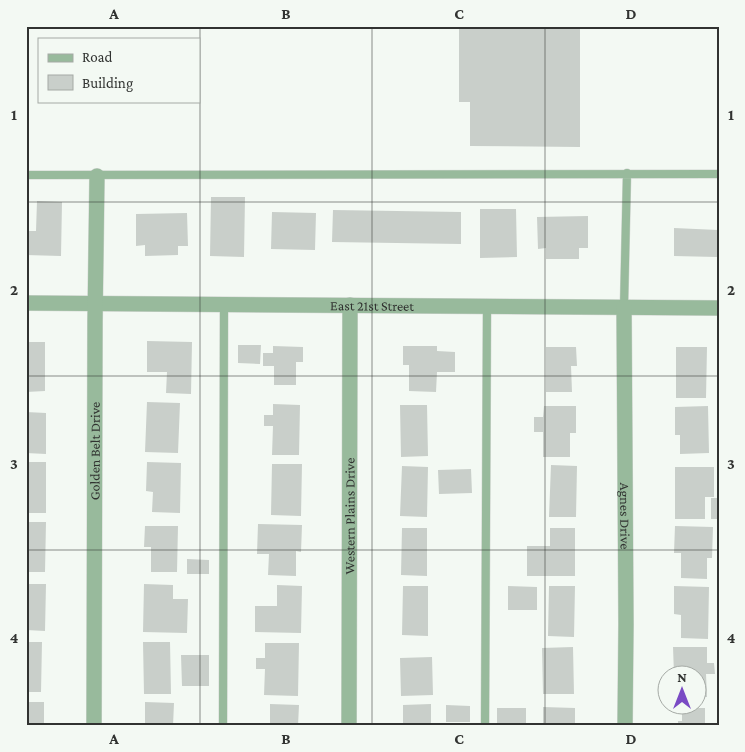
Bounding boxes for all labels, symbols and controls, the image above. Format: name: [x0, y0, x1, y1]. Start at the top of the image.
text: A: [108, 5, 119, 22]
text: B: [281, 5, 291, 22]
text: C: [454, 5, 464, 22]
text: D: [625, 5, 637, 22]
legend: [38, 38, 200, 102]
text: Road: [82, 49, 113, 65]
text: Building: [82, 75, 133, 92]
text: 1: [11, 106, 17, 123]
text: 1: [728, 106, 734, 123]
text: 2: [10, 281, 18, 298]
text: 2: [727, 281, 735, 298]
street label: East 21st Street: [330, 297, 414, 314]
street label: Golden Belt Drive: [87, 402, 103, 500]
text: 3: [10, 455, 18, 472]
text: 3: [727, 455, 735, 472]
street label: Western Plains Drive: [341, 458, 358, 574]
street label: Agnes Drive: [617, 482, 634, 550]
text: 4: [10, 629, 19, 646]
text: 4: [727, 629, 736, 646]
north arrow: [658, 664, 708, 714]
text: N: [677, 669, 687, 685]
text: A: [108, 730, 119, 747]
text: B: [281, 730, 291, 747]
text: C: [454, 730, 464, 747]
text: D: [625, 730, 637, 747]

